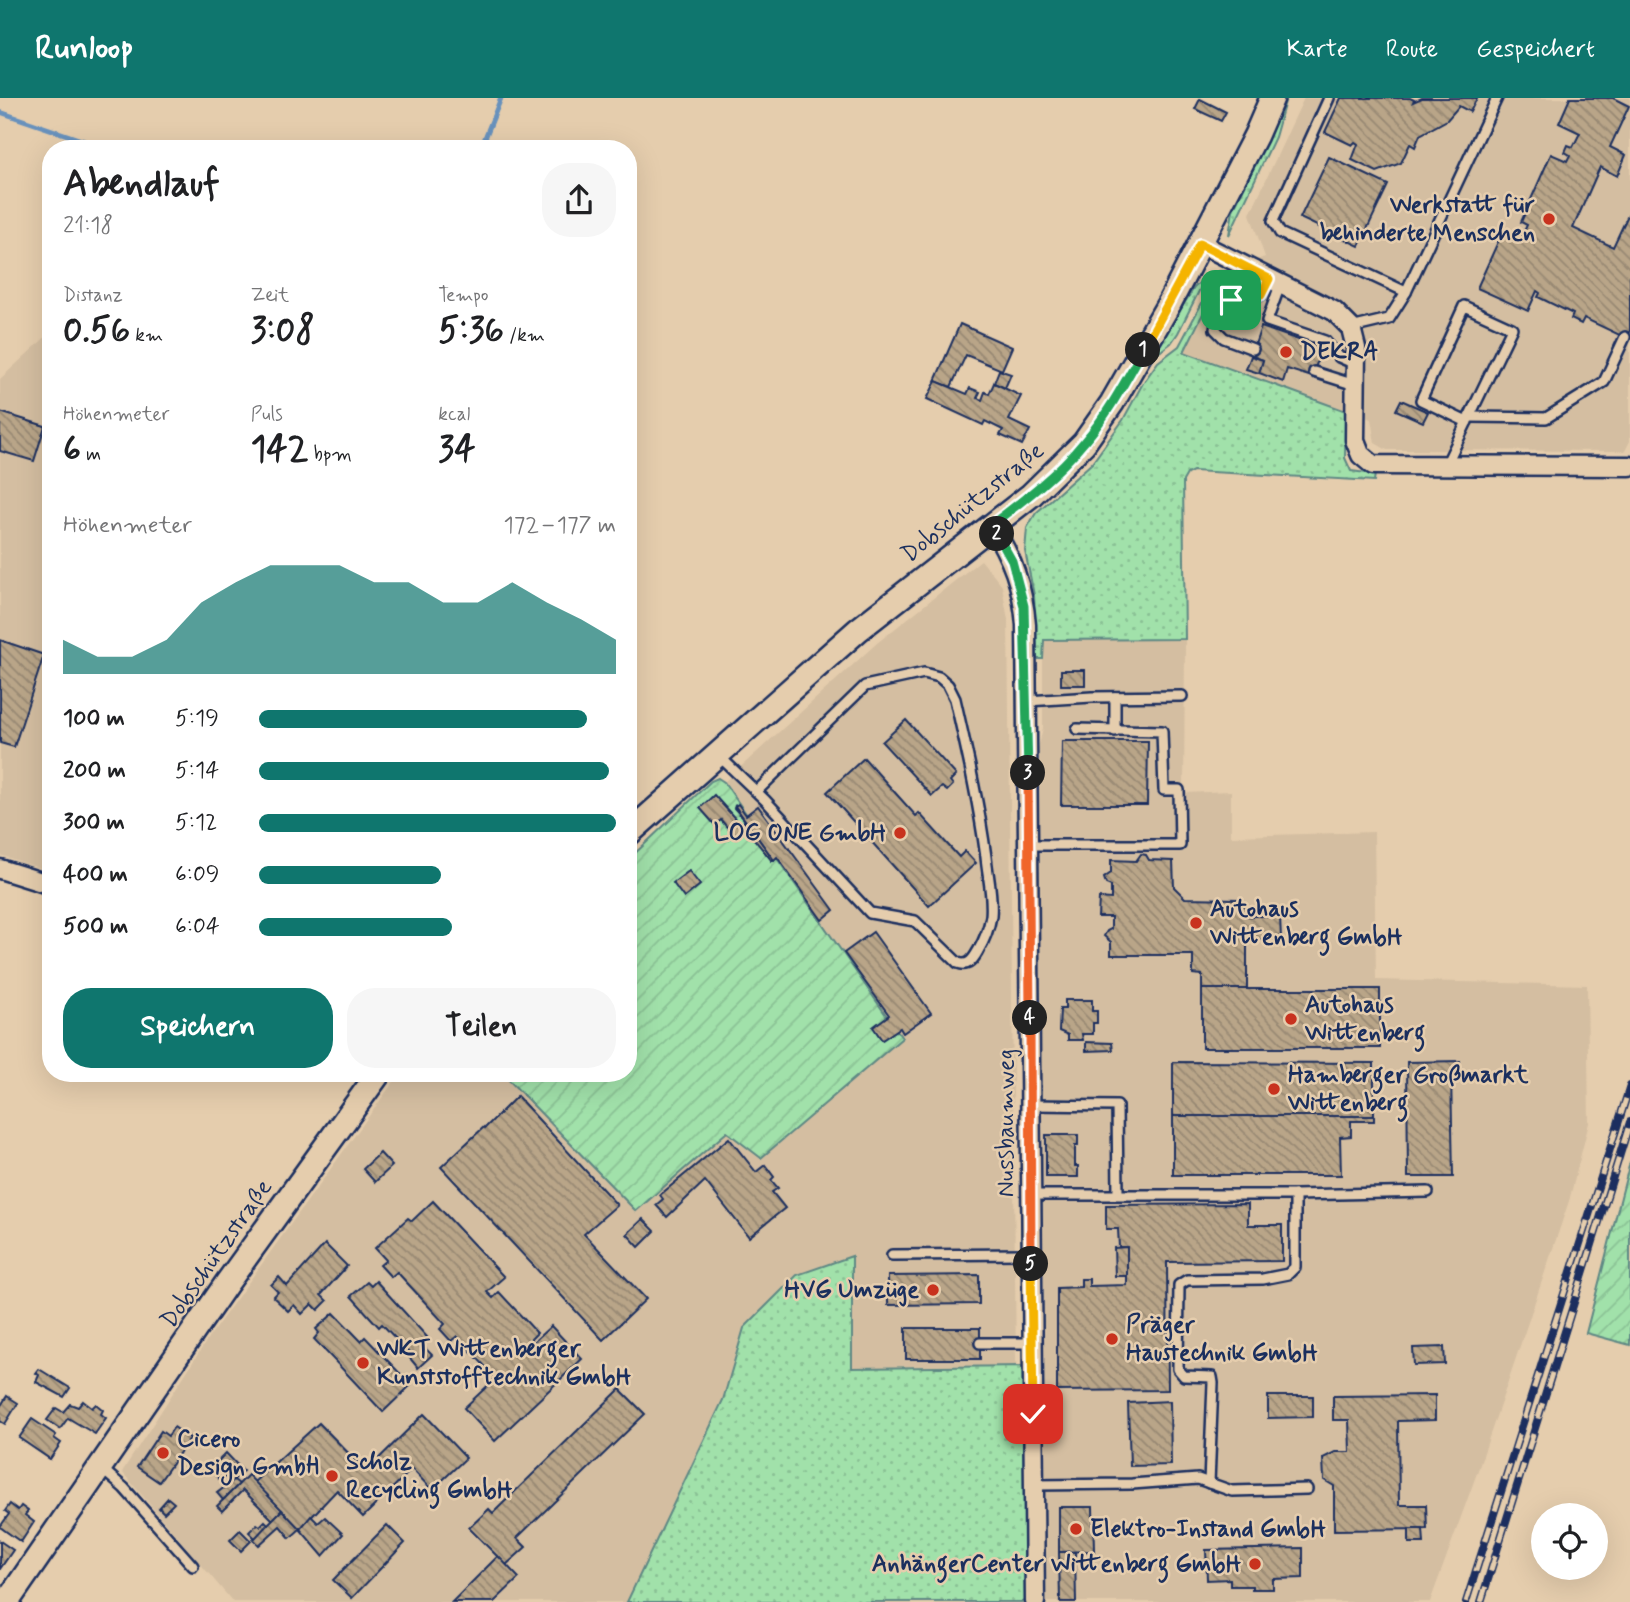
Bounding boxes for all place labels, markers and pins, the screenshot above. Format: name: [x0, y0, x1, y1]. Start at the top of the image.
place label: Werkstatt für behinderte Menschen: [1320, 190, 1535, 249]
marker: Werkstatt für behinderte Menschen: [1541, 211, 1557, 227]
pin: [1201, 270, 1261, 330]
pin: 1: [1126, 332, 1160, 368]
place label: DEKRA: [1300, 337, 1378, 368]
marker: DEKRA: [1278, 344, 1294, 360]
pin: 2: [979, 516, 1014, 551]
pin: 3: [1010, 756, 1046, 790]
place label: LOG ONE GmbH: [714, 818, 886, 849]
marker: LOG ONE GmbH: [892, 825, 908, 841]
place label: Autohaus Wittenberg GmbH: [1209, 894, 1403, 956]
marker: Autohaus Wittenberg GmbH: [1188, 915, 1204, 931]
place label: Autohaus Wittenberg: [1304, 990, 1425, 1052]
pin: 4: [1012, 1000, 1048, 1035]
marker: Autohaus Wittenberg: [1283, 1011, 1299, 1027]
place label: Hamberger Großmarkt Wittenberg: [1287, 1060, 1529, 1122]
marker: Hamberger Großmarkt Wittenberg: [1266, 1081, 1282, 1097]
pin: 5: [1014, 1246, 1048, 1282]
place label: HVG Umzüge: [784, 1275, 919, 1307]
marker: HVG Umzüge: [925, 1282, 941, 1298]
place label: Präger Haustechnik GmbH: [1126, 1310, 1318, 1369]
marker: Präger Haustechnik GmbH: [1104, 1331, 1120, 1347]
place label: WKT Wittenberger Kunststofftechnik GmbH: [376, 1334, 631, 1393]
marker: WKT Wittenberger Kunststofftechnik GmbH: [355, 1355, 371, 1371]
pin: [1003, 1384, 1063, 1444]
place label: Cicero Design GmbH: [177, 1424, 319, 1486]
marker: Cicero Design GmbH: [155, 1445, 171, 1461]
place label: Scholz Recycling GmbH: [346, 1447, 513, 1509]
marker: Scholz Recycling GmbH: [324, 1468, 340, 1484]
place label: Elektro-Instand GmbH: [1090, 1514, 1326, 1545]
marker: Elektro-Instand GmbH: [1068, 1521, 1084, 1537]
place label: AnhängerCenter Wittenberg GmbH: [872, 1549, 1241, 1583]
marker: AnhängerCenter Wittenberg GmbH: [1247, 1556, 1263, 1572]

